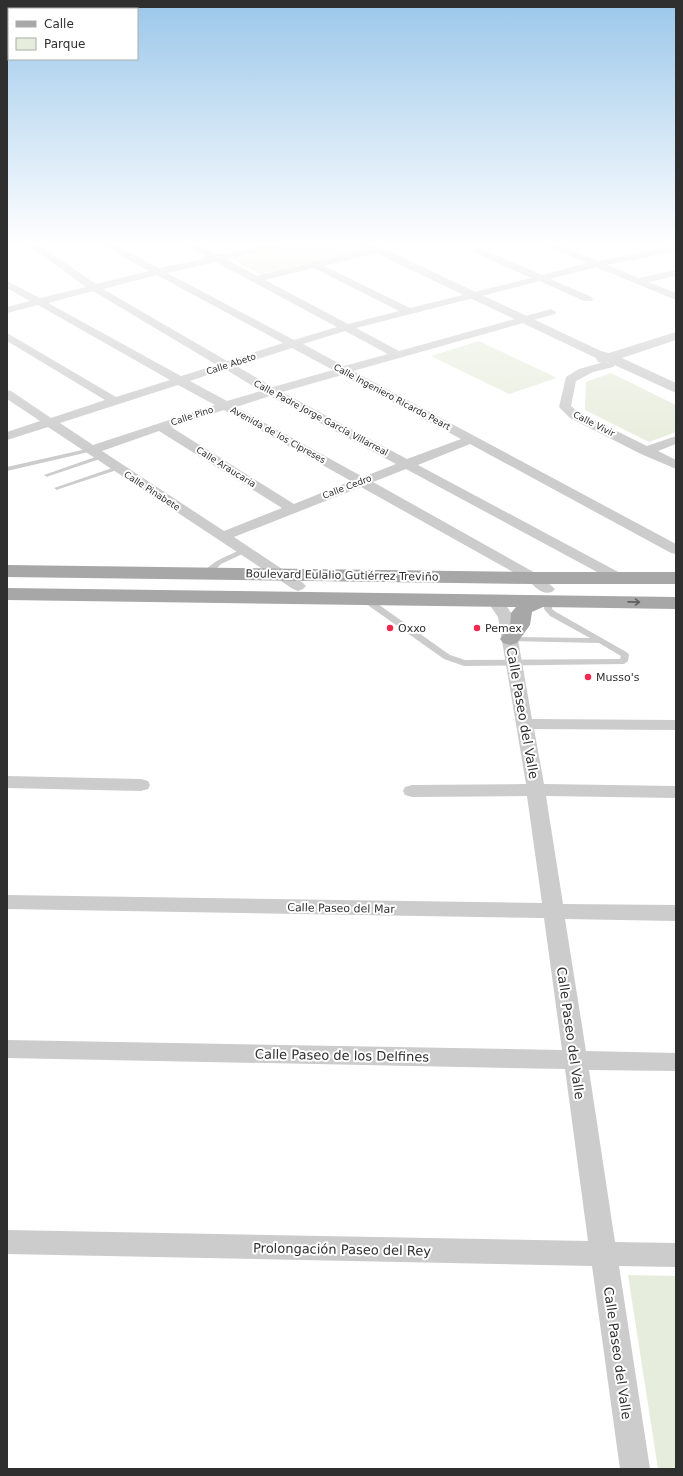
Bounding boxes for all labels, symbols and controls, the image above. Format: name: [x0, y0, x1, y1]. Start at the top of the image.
legend: [8, 8, 138, 60]
text: Calle: [44, 17, 74, 31]
text: Parque: [44, 37, 85, 51]
street label: Calle Abeto: [205, 351, 258, 377]
street label: Calle Ingeniero Ricardo Peart: [332, 362, 452, 432]
street label: Calle Padre Jorge García Villarreal: [252, 378, 390, 458]
street label: Calle Pino: [169, 404, 215, 428]
street label: Avenida de los Cipreses: [229, 405, 327, 465]
street label: Calle Vivir: [572, 409, 617, 439]
street label: Calle Araucaria: [194, 445, 258, 489]
street label: Calle Pinabete: [122, 469, 182, 513]
street label: Calle Cedro: [321, 473, 373, 501]
street label: Boulevard Eulalio Gutiérrez Treviño: [245, 567, 439, 584]
one-way arrow: [627, 598, 640, 606]
place label: Oxxo: [398, 622, 426, 635]
place label: Pemex: [485, 622, 522, 635]
marker: Oxxo: [385, 623, 395, 633]
marker: Pemex: [472, 623, 482, 633]
street label: Calle Paseo del Valle: [504, 646, 541, 780]
place label: Musso's: [596, 671, 640, 684]
marker: Musso's: [583, 672, 593, 682]
street label: Calle Paseo del Mar: [287, 901, 395, 916]
street label: Calle Paseo del Valle: [554, 966, 587, 1100]
street label: Calle Paseo de los Delfines: [255, 1046, 429, 1065]
street label: Prolongación Paseo del Rey: [253, 1240, 431, 1259]
street label: Calle Paseo del Valle: [601, 1286, 634, 1420]

